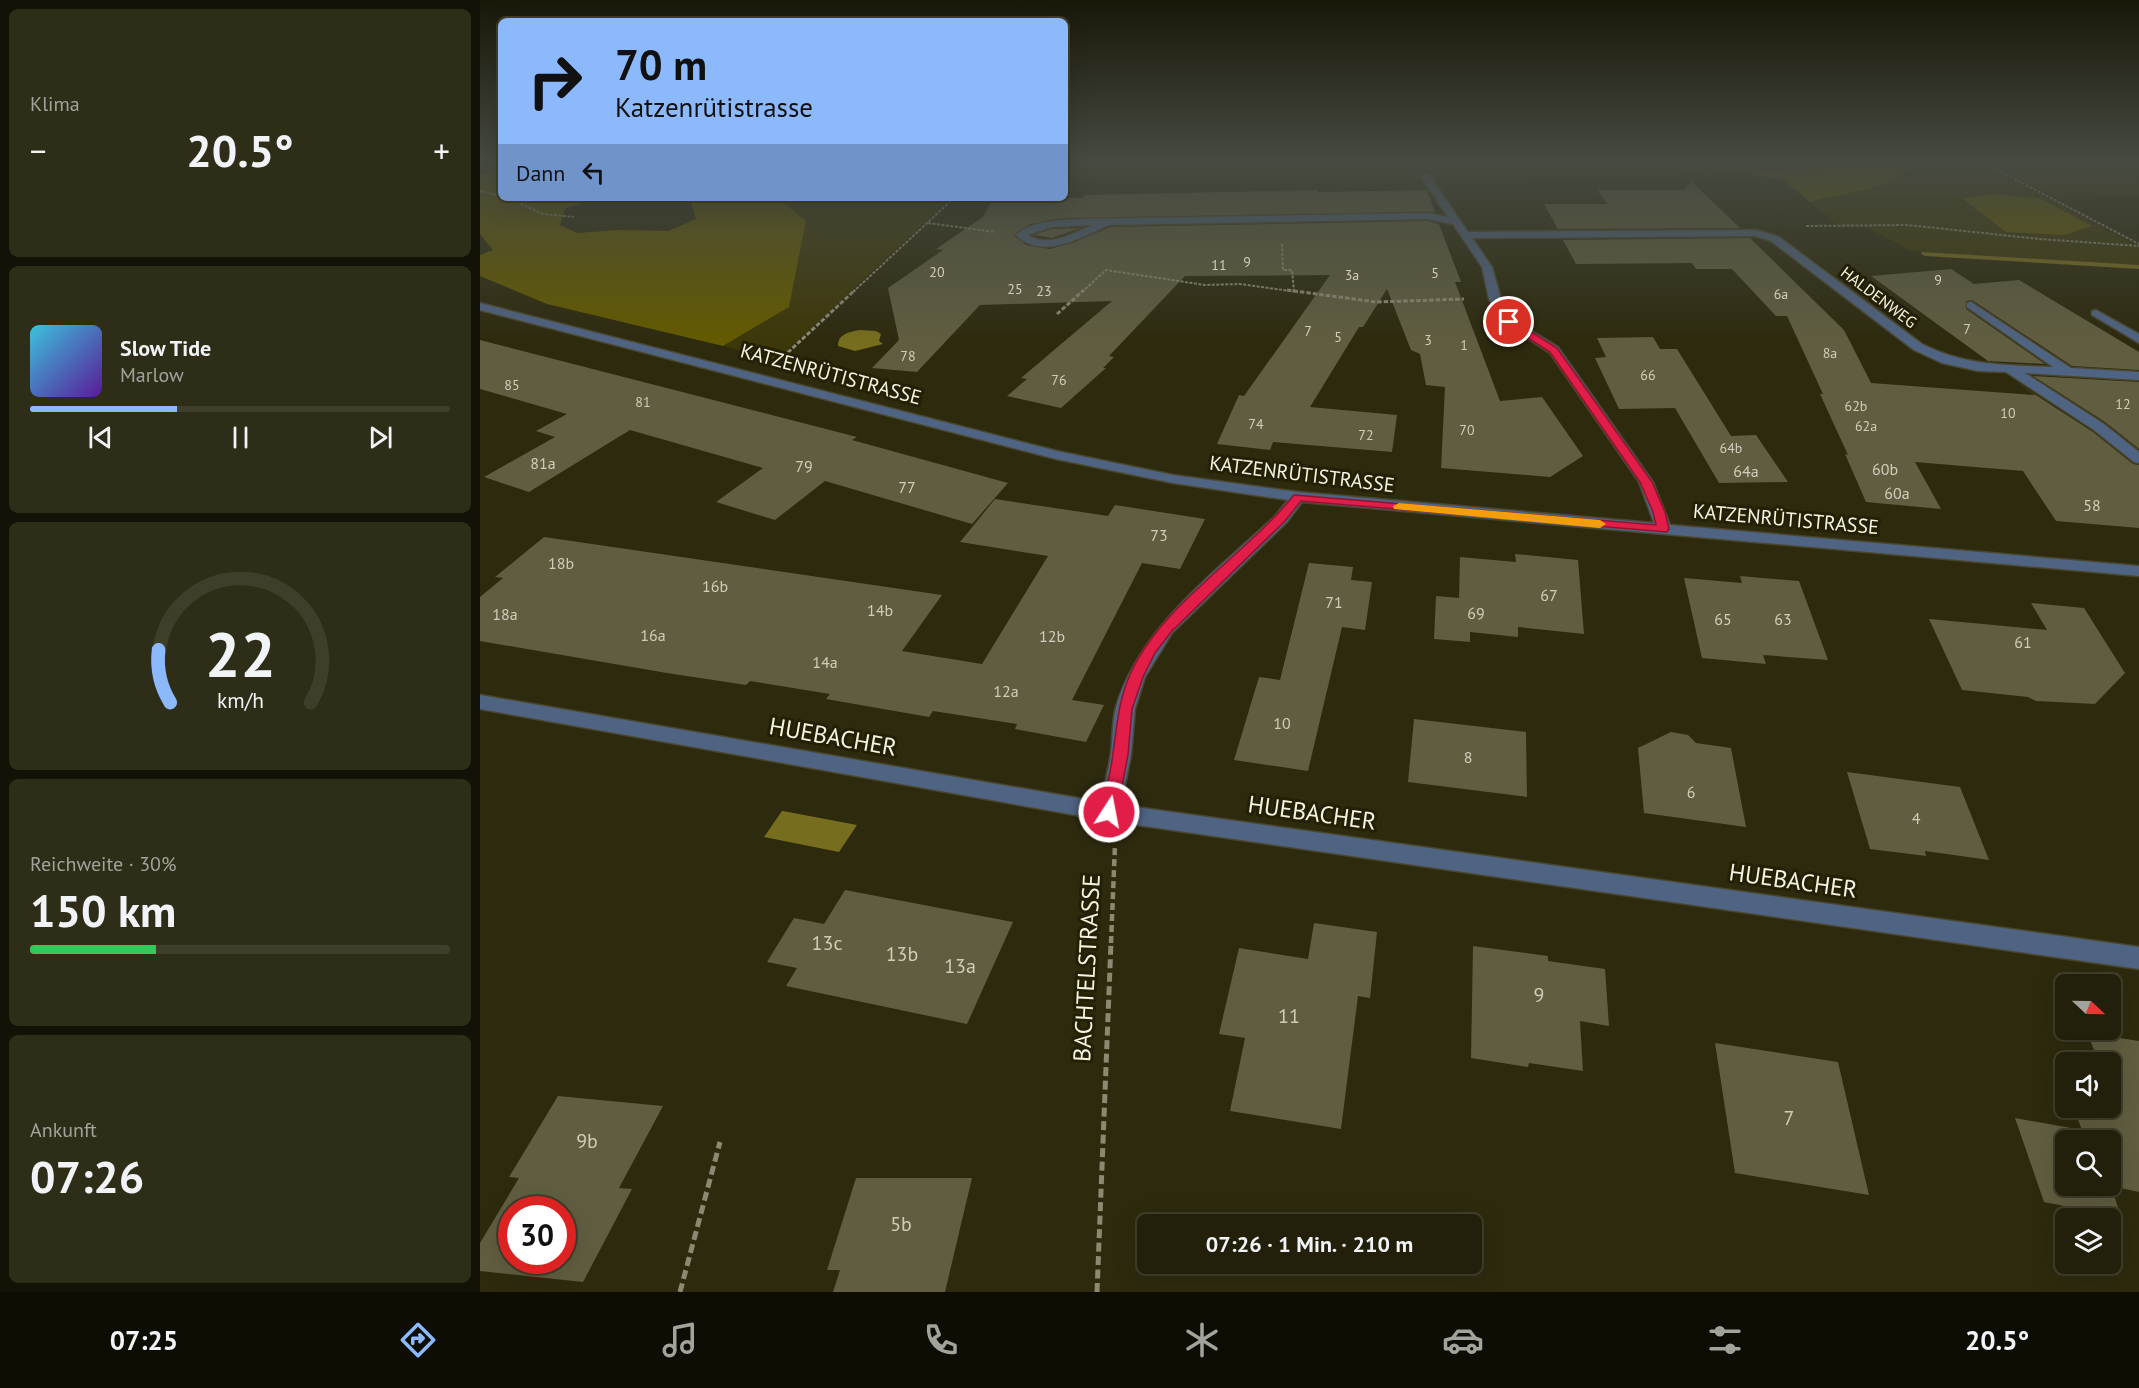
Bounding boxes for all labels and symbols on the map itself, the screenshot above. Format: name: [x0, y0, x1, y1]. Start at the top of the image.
house number: 9: [1243, 253, 1251, 271]
house number: 11: [1211, 256, 1227, 274]
street label: HALDENWEG: [1837, 262, 1921, 332]
house number: 20: [929, 263, 945, 281]
house number: 5: [1431, 264, 1439, 282]
house number: 3a: [1345, 266, 1359, 284]
house number: 9: [1934, 271, 1942, 289]
house number: 25: [1007, 280, 1023, 298]
house number: 23: [1036, 282, 1052, 300]
house number: 6a: [1774, 285, 1788, 303]
pin: [1483, 296, 1534, 347]
house number: 7: [1963, 320, 1971, 338]
house number: 7: [1304, 322, 1312, 340]
house number: 5: [1334, 328, 1342, 346]
house number: 3: [1424, 331, 1432, 349]
house number: 1: [1460, 336, 1468, 354]
street label: KATZENRÜTISTRASSE: [738, 337, 924, 411]
house number: 8a: [1823, 344, 1837, 362]
house number: 78: [900, 347, 916, 365]
house number: 66: [1640, 366, 1656, 384]
house number: 76: [1051, 371, 1067, 389]
house number: 85: [504, 376, 520, 394]
house number: 81: [635, 393, 651, 411]
house number: 12: [2115, 395, 2131, 413]
house number: 62b: [1845, 397, 1867, 415]
house number: 10: [2000, 404, 2016, 422]
house number: 74: [1248, 415, 1264, 433]
house number: 62a: [1855, 417, 1877, 435]
house number: 70: [1459, 421, 1475, 439]
house number: 72: [1358, 426, 1374, 444]
house number: 64b: [1720, 439, 1742, 457]
street label: KATZENRÜTISTRASSE: [1208, 450, 1396, 498]
house number: 81a: [530, 453, 556, 473]
house number: 79: [795, 456, 813, 476]
house number: 60b: [1872, 459, 1898, 479]
house number: 64a: [1733, 461, 1759, 481]
house number: 77: [898, 477, 916, 497]
house number: 60a: [1884, 483, 1910, 503]
house number: 58: [2083, 495, 2101, 515]
street label: KATZENRÜTISTRASSE: [1692, 498, 1880, 540]
house number: 73: [1150, 525, 1168, 545]
house number: 18b: [548, 553, 574, 573]
house number: 16b: [702, 576, 728, 596]
house number: 67: [1540, 585, 1558, 605]
house number: 71: [1325, 592, 1343, 612]
house number: 14b: [867, 600, 893, 620]
house number: 69: [1467, 603, 1485, 623]
house number: 18a: [492, 604, 518, 624]
house number: 65: [1714, 609, 1732, 629]
house number: 63: [1774, 609, 1792, 629]
house number: 16a: [640, 625, 666, 645]
house number: 12b: [1039, 626, 1065, 646]
house number: 61: [2014, 632, 2032, 652]
house number: 14a: [812, 652, 838, 672]
house number: 12a: [993, 681, 1019, 701]
street label: HUEBACHER: [767, 710, 899, 763]
house number: 10: [1273, 713, 1291, 733]
house number: 8: [1464, 747, 1472, 767]
position arrow: [1077, 780, 1141, 844]
house number: 6: [1687, 782, 1695, 802]
street label: HUEBACHER: [1246, 788, 1378, 837]
house number: 4: [1912, 808, 1921, 828]
street label: HUEBACHER: [1727, 856, 1859, 905]
street label: BACHTELSTRASSE: [1066, 873, 1107, 1063]
house number: 13c: [812, 930, 842, 956]
house number: 13b: [886, 941, 918, 967]
house number: 13a: [944, 953, 976, 979]
north arrow: [2055, 974, 2121, 1040]
house number: 9: [1534, 982, 1544, 1008]
house number: 11: [1278, 1003, 1300, 1029]
house number: 7: [1784, 1105, 1794, 1131]
house number: 9b: [576, 1128, 598, 1154]
speed limit sign: 30: [498, 1196, 576, 1274]
house number: 5b: [890, 1211, 912, 1237]

